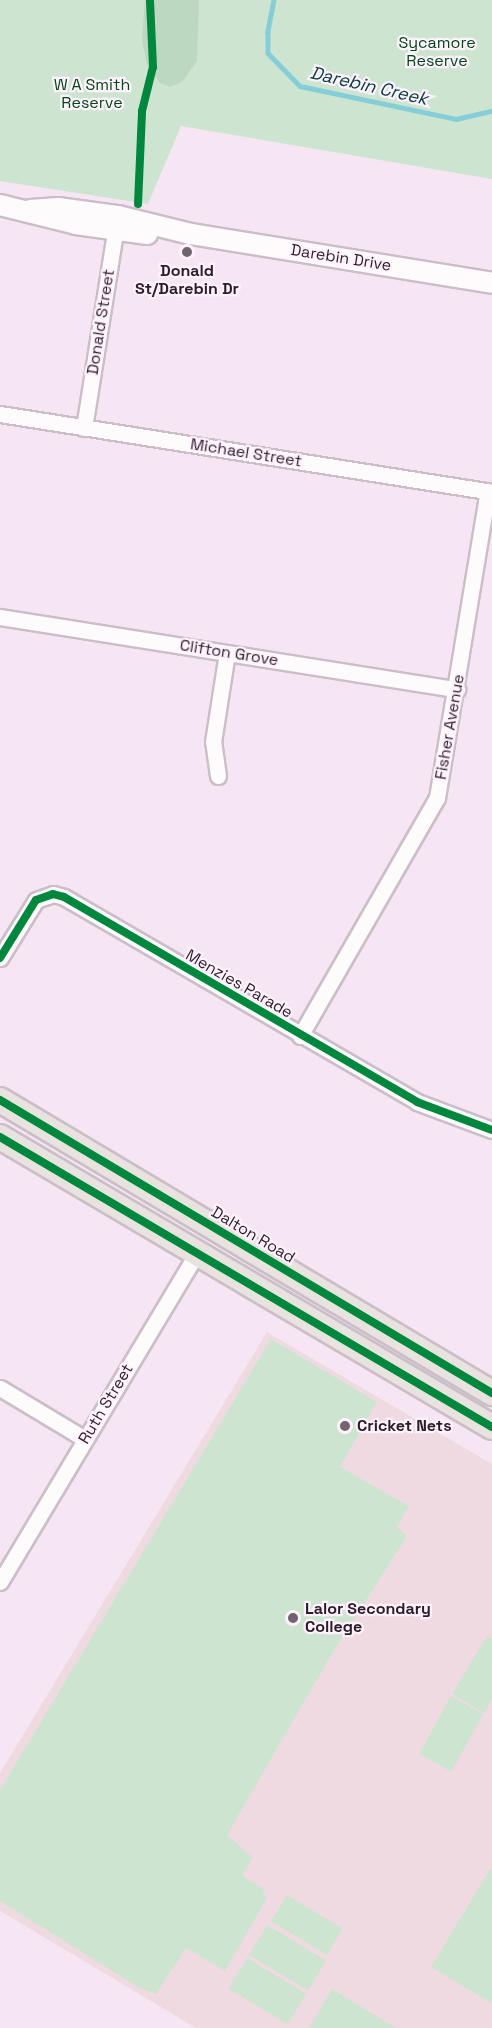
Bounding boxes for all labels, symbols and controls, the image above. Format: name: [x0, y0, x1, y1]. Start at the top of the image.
park label: Sycamore Reserve: [398, 33, 476, 71]
water label: Darebin Creek: [308, 62, 430, 110]
park label: W A Smith Reserve: [54, 75, 130, 113]
street label: Darebin Drive: [289, 241, 393, 275]
marker: Donald St/Darebin Dr: [180, 245, 194, 259]
place label: Donald St/Darebin Dr: [135, 261, 239, 299]
street label: Donald Street: [83, 268, 119, 376]
street label: Michael Street: [189, 435, 303, 471]
street label: Clifton Grove: [178, 636, 280, 670]
street label: Fisher Avenue: [431, 673, 469, 781]
street label: Menzies Parade: [182, 946, 296, 1022]
street label: Dalton Road: [208, 1203, 298, 1267]
street label: Ruth Street: [75, 1360, 137, 1448]
place label: Cricket Nets: [357, 1416, 452, 1436]
marker: Cricket Nets: [338, 1419, 352, 1433]
place label: Lalor Secondary College: [305, 1599, 431, 1637]
marker: Lalor Secondary College: [286, 1611, 300, 1625]

